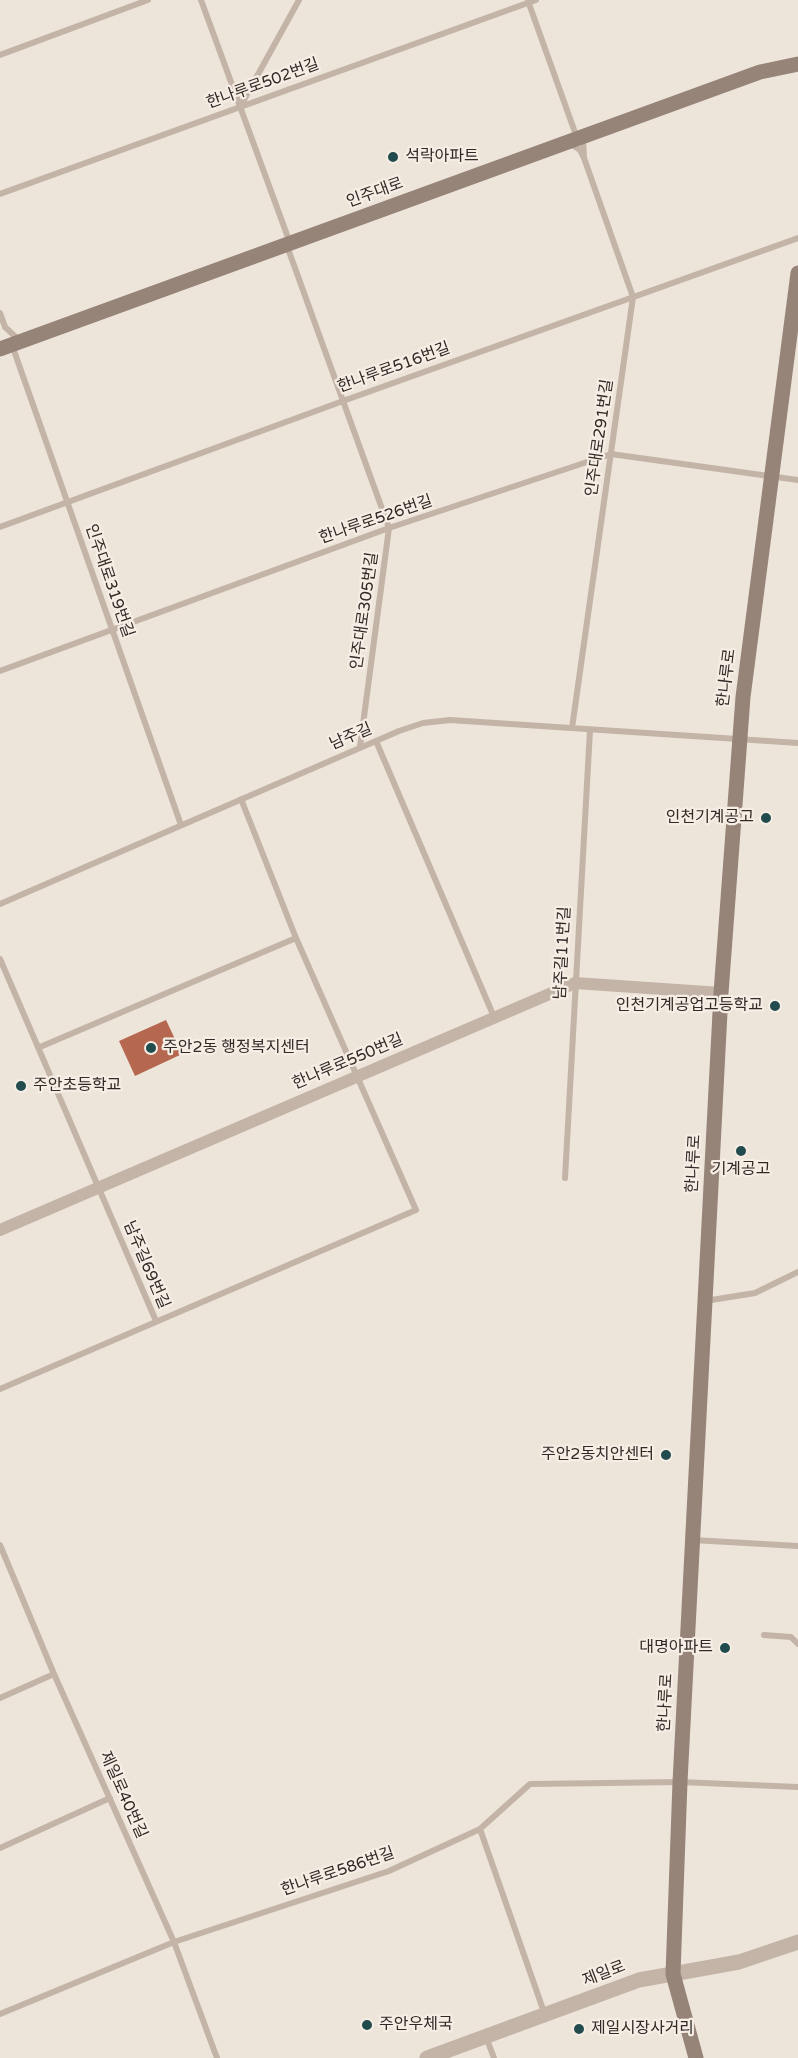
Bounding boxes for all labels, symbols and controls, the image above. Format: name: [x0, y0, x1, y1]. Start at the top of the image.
street label: 한나루로502번길: [204, 55, 322, 113]
place label: 석락아파트: [405, 147, 479, 167]
marker: 석락아파트: [386, 150, 400, 164]
street label: 인주대로: [344, 174, 406, 212]
street label: 한나루로516번길: [335, 339, 453, 397]
street label: 인주대로291번길: [582, 378, 618, 498]
street label: 한나루로526번길: [317, 492, 435, 548]
street label: 인주대로319번길: [81, 522, 137, 640]
street label: 인주대로305번길: [347, 551, 383, 671]
street label: 한나루로: [714, 648, 740, 708]
street label: 남주길: [327, 720, 375, 754]
place label: 인천기계공고: [666, 808, 754, 828]
marker: 인천기계공고: [759, 811, 773, 825]
street label: 남주길11번길: [551, 906, 575, 1000]
place label: 인천기계공업고등학교: [616, 996, 763, 1016]
marker: 인천기계공업고등학교: [768, 999, 782, 1013]
street label: 한나루로550번길: [290, 1030, 406, 1094]
place label: 주안2동 행정복지센터: [163, 1038, 310, 1058]
marker: 주안2동 행정복지센터: [144, 1041, 158, 1055]
place label: 주안초등학교: [33, 1076, 121, 1096]
marker: 주안초등학교: [14, 1079, 28, 1093]
street label: 한나루로: [683, 1134, 705, 1194]
marker: 기계공고: [734, 1144, 748, 1158]
place label: 기계공고: [712, 1160, 770, 1180]
street label: 남주길69번길: [119, 1218, 173, 1312]
place label: 주안2동치안센터: [541, 1445, 654, 1465]
marker: 주안2동치안센터: [659, 1448, 673, 1462]
place label: 대명아파트: [639, 1638, 713, 1658]
marker: 대명아파트: [718, 1641, 732, 1655]
street label: 한나루로: [655, 1673, 677, 1733]
street label: 제일로40번길: [95, 1748, 151, 1842]
street label: 한나루로586번길: [279, 1844, 397, 1900]
street label: 제일로: [580, 1957, 628, 1991]
place label: 주안우체국: [379, 2015, 453, 2035]
marker: 주안우체국: [360, 2018, 374, 2032]
place label: 제일시장사거리: [591, 2019, 694, 2039]
marker: 제일시장사거리: [572, 2022, 586, 2036]

